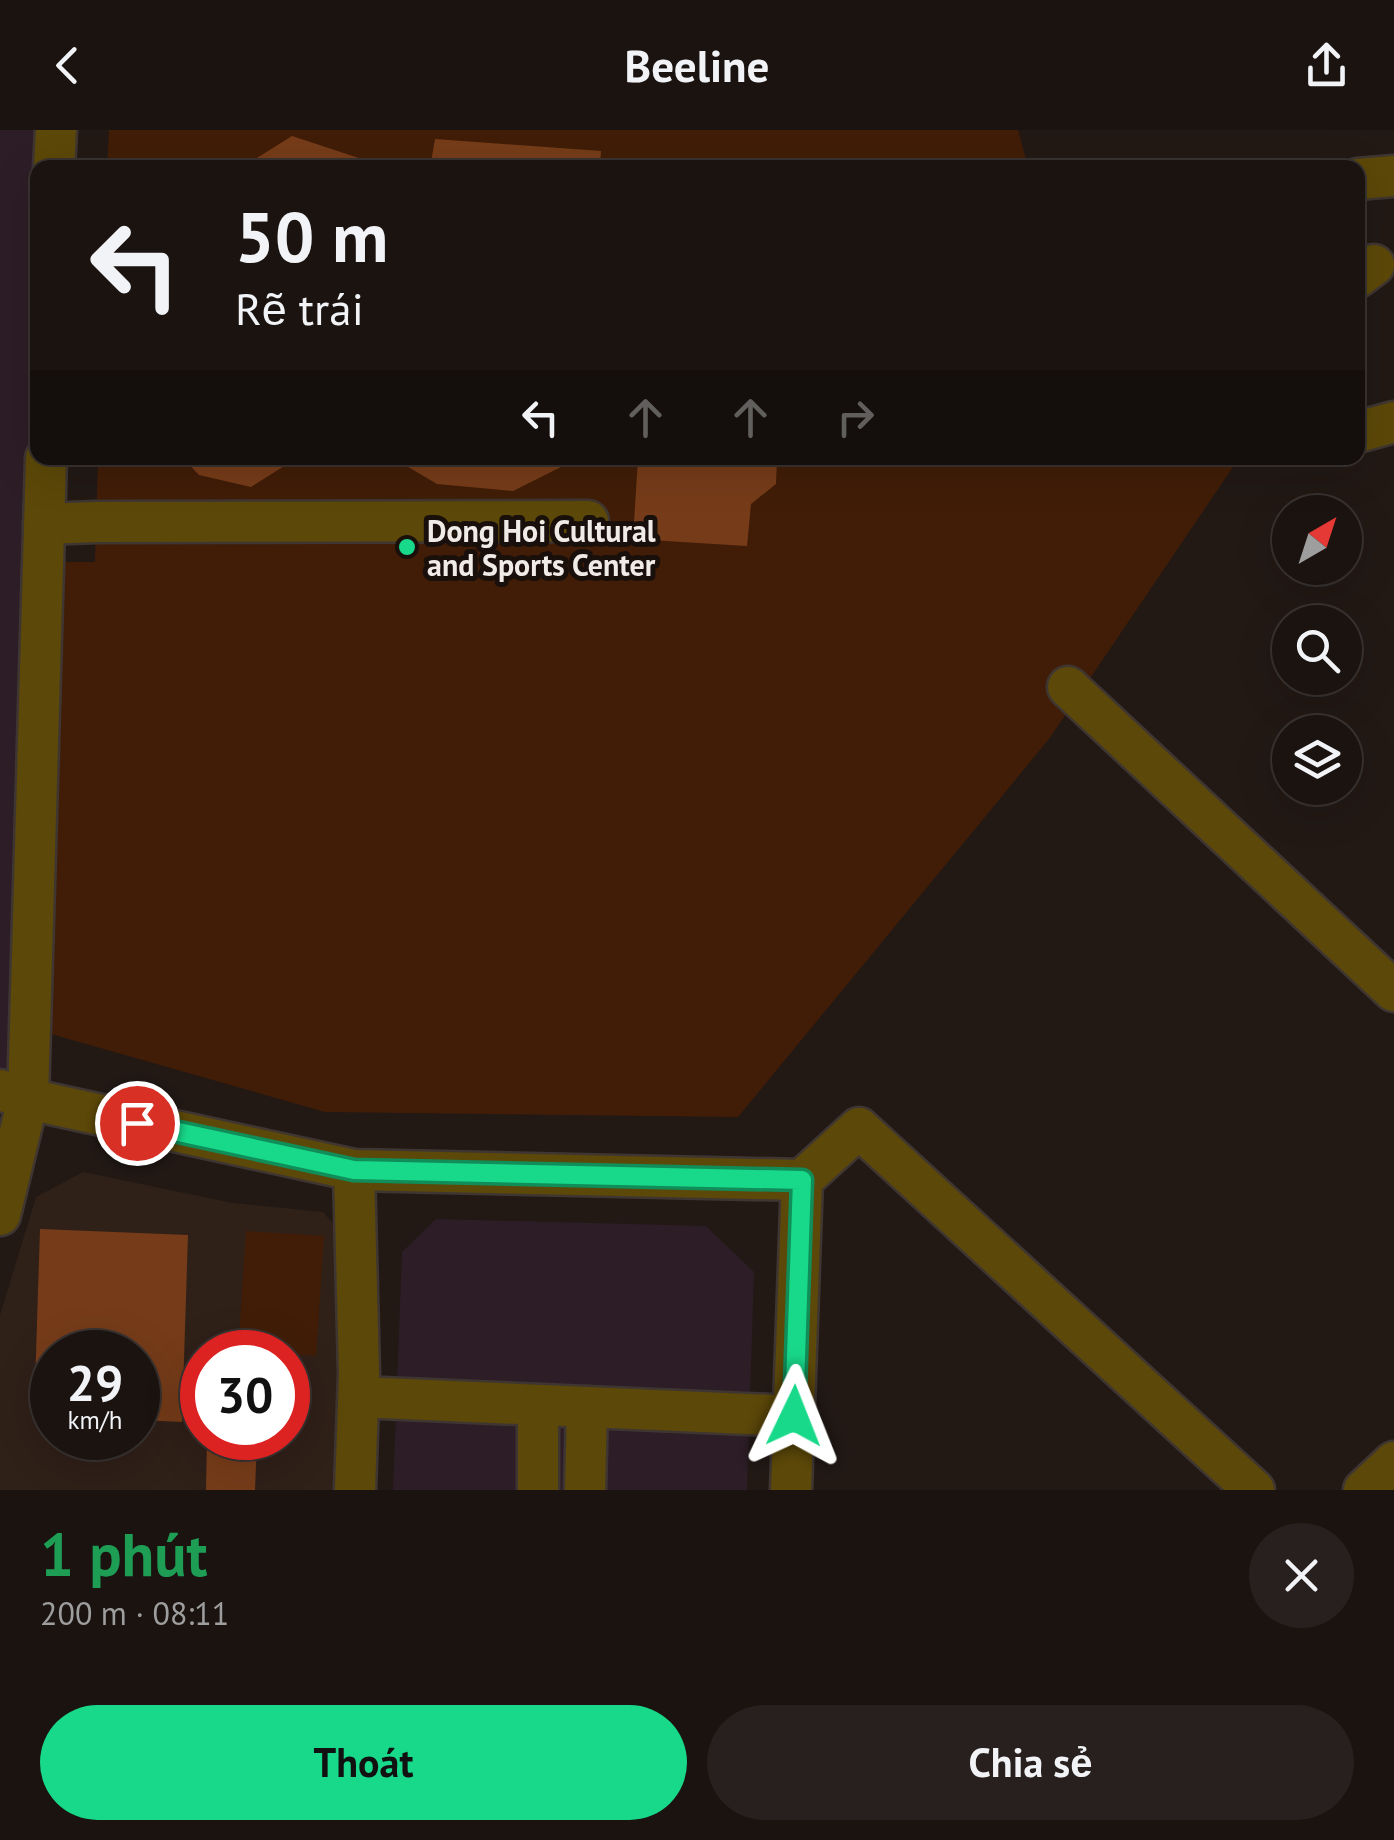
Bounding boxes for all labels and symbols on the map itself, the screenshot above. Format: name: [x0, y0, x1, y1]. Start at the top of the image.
north arrow: [1272, 495, 1362, 585]
place label: Dong Hoi Cultural and Sports Center: [427, 511, 656, 584]
marker: Dong Hoi Cultural and Sports Center: [396, 536, 418, 558]
pin: [95, 1081, 180, 1166]
speed limit sign: 30: [180, 1330, 310, 1460]
position arrow: [742, 1364, 846, 1468]

